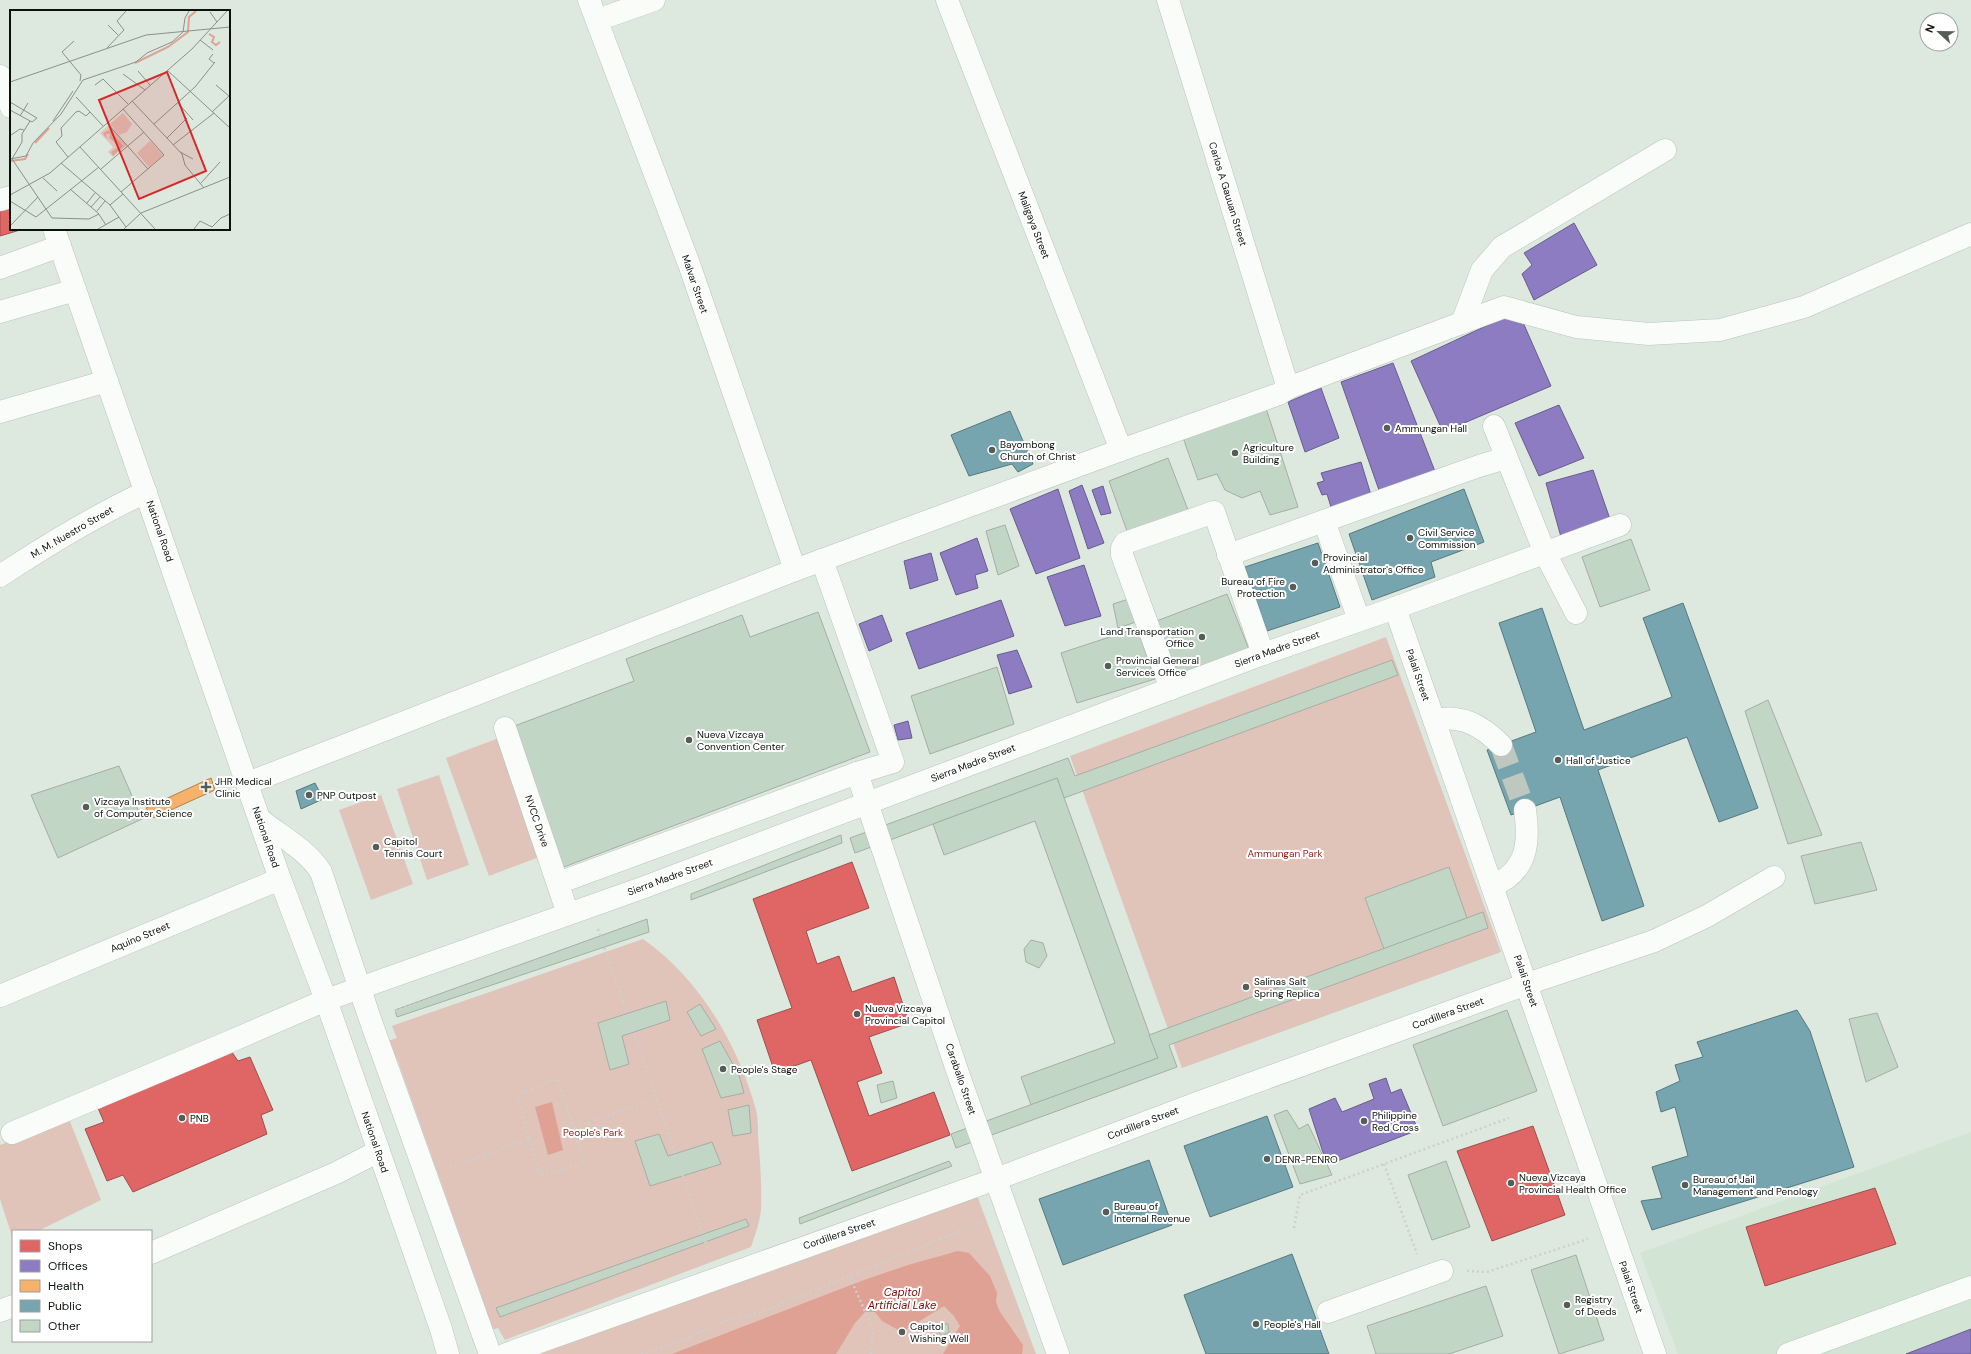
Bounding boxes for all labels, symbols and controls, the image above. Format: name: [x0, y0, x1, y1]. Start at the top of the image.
inset map: [10, 10, 230, 230]
north arrow: [1919, 12, 1959, 52]
text: N: [1922, 22, 1938, 35]
street label: Carlos A Gauuan Street: [1206, 140, 1250, 248]
street label: Maligaya Street: [1015, 190, 1053, 261]
street label: Malvar Street: [679, 253, 711, 315]
place label: Ammungan Hall: [1395, 422, 1467, 435]
marker: Ammungan Hall: [1382, 423, 1392, 433]
place label: Bayombong Church of Christ: [1000, 438, 1076, 463]
place label: Agriculture Building: [1243, 441, 1294, 466]
marker: Bayombong Church of Christ: [987, 445, 997, 455]
marker: Agriculture Building: [1230, 448, 1240, 458]
street label: National Road: [143, 499, 177, 563]
street label: M. M. Nuestro Street: [28, 503, 116, 561]
place label: Civil Service Commission: [1418, 526, 1476, 551]
marker: Civil Service Commission: [1405, 533, 1415, 543]
place label: Provincial Administrator's Office: [1323, 551, 1424, 576]
marker: Provincial Administrator's Office: [1310, 558, 1320, 568]
place label: Bureau of Fire Protection: [1221, 575, 1285, 600]
marker: Bureau of Fire Protection: [1288, 582, 1298, 592]
place label: Land Transportation Office: [1101, 625, 1194, 650]
street label: Sierra Madre Street: [1233, 628, 1321, 670]
marker: Land Transportation Office: [1197, 632, 1207, 642]
street label: Palali Street: [1403, 647, 1433, 703]
place label: Provincial General Services Office: [1116, 654, 1199, 679]
marker: Provincial General Services Office: [1103, 661, 1113, 671]
place label: Nueva Vizcaya Convention Center: [697, 728, 785, 753]
marker: Nueva Vizcaya Convention Center: [684, 735, 694, 745]
street label: Sierra Madre Street: [929, 741, 1017, 785]
place label: Hall of Justice: [1566, 754, 1631, 767]
marker: Hall of Justice: [1553, 755, 1563, 765]
place label: JHR Medical Clinic: [215, 775, 272, 800]
marker: JHR Medical Clinic: [200, 781, 212, 793]
place label: PNP Outpost: [317, 789, 377, 802]
marker: PNP Outpost: [304, 790, 314, 800]
street label: NVCC Drive: [522, 793, 552, 849]
place label: Vizcaya Institute of Computer Science: [94, 795, 193, 820]
marker: Vizcaya Institute of Computer Science: [81, 802, 91, 812]
street label: National Road: [249, 805, 283, 869]
place label: Capitol Tennis Court: [384, 835, 442, 860]
marker: Capitol Tennis Court: [371, 842, 381, 852]
park label: Ammungan Park: [1247, 847, 1323, 860]
street label: Sierra Madre Street: [626, 856, 714, 898]
street label: Aquino Street: [108, 919, 172, 955]
street label: Palali Street: [1511, 953, 1541, 1009]
place label: Salinas Salt Spring Replica: [1254, 975, 1320, 1000]
marker: Salinas Salt Spring Replica: [1241, 982, 1251, 992]
street label: Cordillera Street: [1410, 994, 1486, 1032]
place label: Nueva Vizcaya Provincial Capitol: [865, 1002, 945, 1027]
marker: Nueva Vizcaya Provincial Capitol: [852, 1009, 862, 1019]
street label: Caraballo Street: [943, 1042, 979, 1117]
place label: People's Stage: [731, 1063, 798, 1076]
marker: People's Stage: [718, 1064, 728, 1074]
street label: Cordillera Street: [1105, 1103, 1181, 1143]
place label: Philippine Red Cross: [1372, 1109, 1419, 1134]
street label: National Road: [358, 1110, 392, 1174]
place label: PNB: [190, 1112, 209, 1125]
marker: PNB: [177, 1113, 187, 1123]
marker: Philippine Red Cross: [1359, 1116, 1369, 1126]
park label: People's Park: [563, 1126, 623, 1139]
place label: DENR-PENRO: [1275, 1153, 1338, 1166]
marker: DENR-PENRO: [1262, 1154, 1272, 1164]
place label: Nueva Vizcaya Provincial Health Office: [1519, 1171, 1627, 1196]
place label: Bureau of Jail Management and Penology: [1693, 1173, 1818, 1198]
marker: Nueva Vizcaya Provincial Health Office: [1506, 1178, 1516, 1188]
marker: Bureau of Jail Management and Penology: [1680, 1180, 1690, 1190]
place label: Bureau of Internal Revenue: [1114, 1200, 1191, 1225]
marker: Bureau of Internal Revenue: [1101, 1207, 1111, 1217]
street label: Cordillera Street: [801, 1216, 877, 1252]
legend: [12, 1230, 152, 1342]
text: Shops: [48, 1238, 83, 1254]
text: Offices: [48, 1258, 88, 1274]
street label: Palali Street: [1616, 1259, 1646, 1315]
text: Health: [48, 1278, 84, 1294]
water label: Capitol Artificial Lake: [867, 1285, 936, 1312]
place label: Registry of Deeds: [1575, 1293, 1617, 1318]
text: Public: [48, 1298, 82, 1314]
marker: Registry of Deeds: [1562, 1300, 1572, 1310]
text: Other: [48, 1318, 81, 1334]
place label: People's Hall: [1264, 1318, 1321, 1331]
marker: People's Hall: [1251, 1319, 1261, 1329]
place label: Capitol Wishing Well: [910, 1320, 969, 1345]
marker: Capitol Wishing Well: [897, 1327, 907, 1337]

